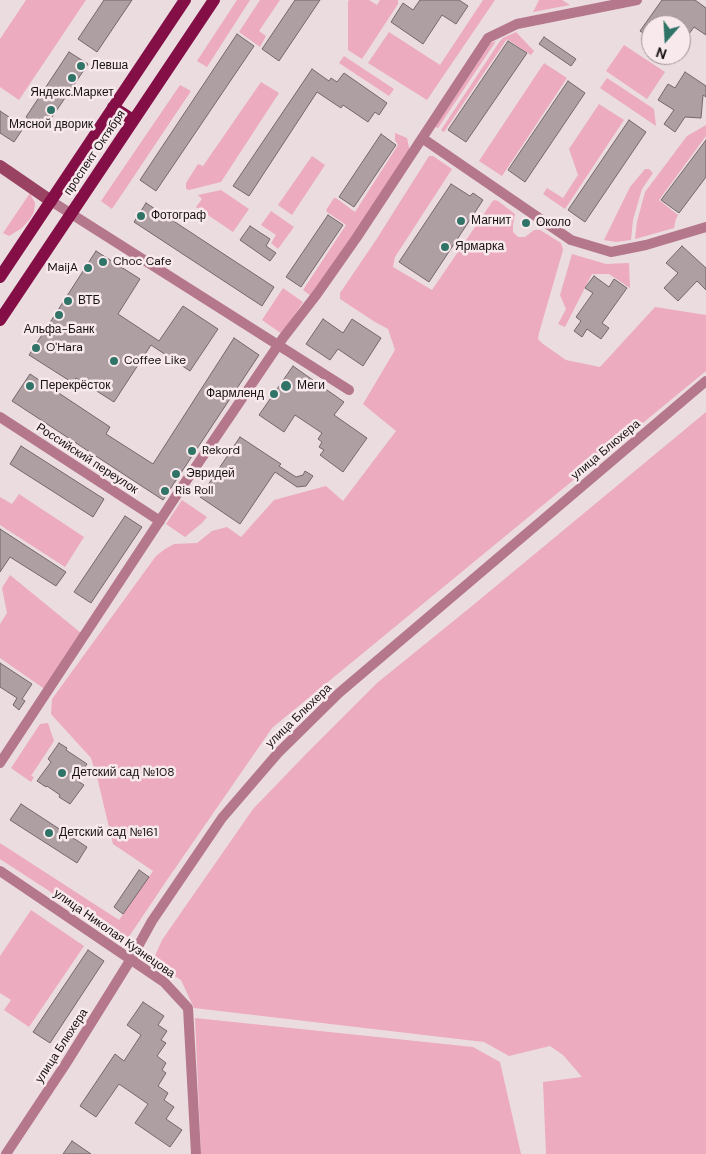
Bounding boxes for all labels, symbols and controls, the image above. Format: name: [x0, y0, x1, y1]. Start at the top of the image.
north arrow: [641, 15, 691, 65]
text: N: [654, 43, 669, 63]
place label: Левша: [91, 59, 128, 73]
marker: Левша: [75, 60, 87, 72]
marker: Яндекс.Маркет: [66, 72, 78, 84]
place label: Яндекс.Маркет: [30, 86, 114, 100]
marker: Мясной дворик: [45, 104, 57, 116]
street label: проспект Октября: [61, 108, 129, 198]
place label: Мясной дворик: [9, 118, 93, 132]
place label: Фотограф: [151, 209, 206, 223]
marker: Фотограф: [135, 210, 147, 222]
place label: Магнит: [471, 214, 511, 228]
marker: Магнит: [455, 215, 467, 227]
place label: Около: [536, 216, 571, 230]
marker: Около: [520, 217, 532, 229]
place label: Ярмарка: [455, 240, 504, 254]
marker: Ярмарка: [439, 241, 451, 253]
place label: Choc Cafe: [113, 255, 171, 269]
marker: Choc Cafe: [97, 256, 109, 268]
place label: MaijA: [48, 261, 78, 275]
marker: MaijA: [82, 262, 94, 274]
place label: ВТБ: [78, 294, 100, 308]
marker: ВТБ: [62, 295, 74, 307]
marker: Альфа-Банк: [53, 309, 65, 321]
place label: Альфа-Банк: [24, 323, 94, 337]
place label: O'Hara: [46, 341, 83, 355]
marker: O'Hara: [30, 342, 42, 354]
place label: Coffee Like: [124, 354, 186, 368]
marker: Coffee Like: [108, 355, 120, 367]
place label: Перекрёсток: [40, 379, 111, 393]
marker: Меги: [279, 379, 293, 393]
place label: Меги: [297, 379, 325, 393]
marker: Перекрёсток: [24, 380, 36, 392]
place label: Фармленд: [206, 387, 264, 401]
marker: Фармленд: [268, 388, 280, 400]
street label: улица Блюхера: [569, 417, 643, 483]
street label: Российский переулок: [33, 421, 141, 497]
place label: Rekord: [202, 444, 240, 458]
marker: Rekord: [186, 445, 198, 457]
place label: Эвридей: [186, 467, 235, 481]
marker: Эвридей: [170, 468, 182, 480]
place label: Ris Roll: [175, 484, 213, 498]
marker: Ris Roll: [159, 485, 171, 497]
street label: улица Блюхера: [263, 681, 335, 751]
place label: Детский сад №108: [72, 766, 175, 780]
marker: Детский сад №108: [56, 767, 68, 779]
place label: Детский сад №161: [59, 826, 157, 840]
marker: Детский сад №161: [43, 827, 55, 839]
street label: улица Николая Кузнецова: [51, 887, 177, 981]
street label: улица Блюхера: [33, 1006, 91, 1086]

